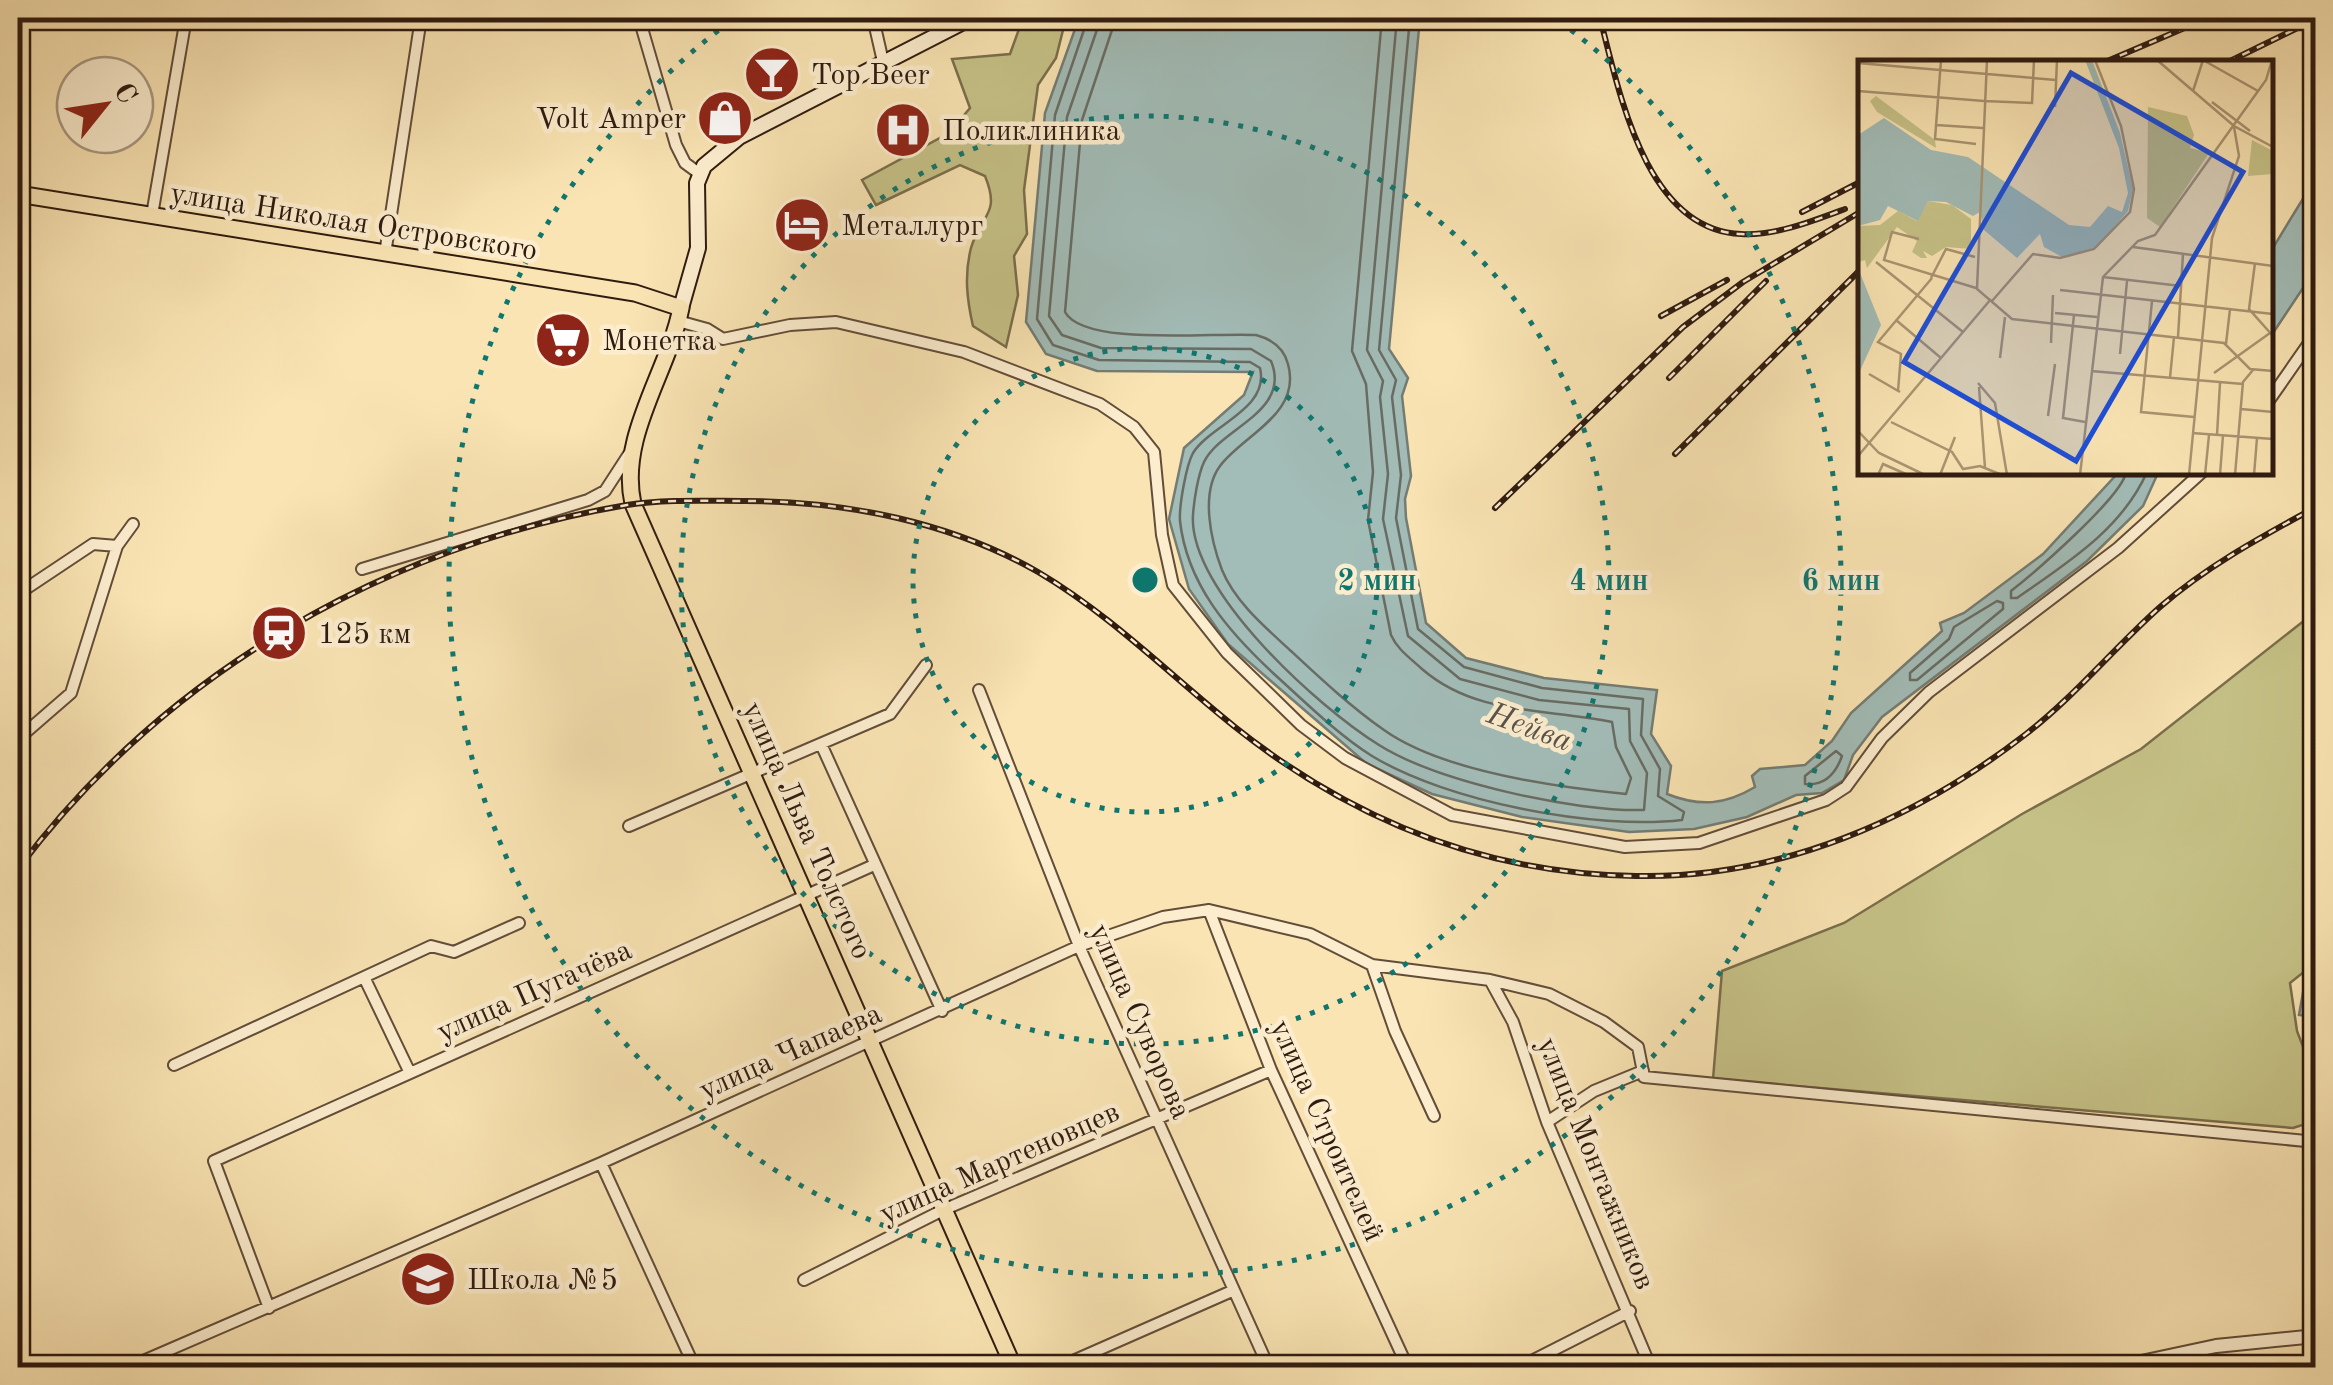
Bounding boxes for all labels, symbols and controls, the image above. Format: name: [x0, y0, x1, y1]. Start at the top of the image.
bar icon: Top Beer: [742, 44, 802, 104]
north arrow: [55, 55, 155, 155]
inset map: [1858, 60, 2273, 475]
place label: Top Beer: [811, 61, 930, 91]
text: С: [107, 78, 142, 109]
shop icon: Volt Amper: [695, 88, 755, 148]
hospital icon: Поликлиника: [873, 100, 933, 160]
place label: Volt Amper: [535, 105, 686, 135]
place label: Поликлиника: [942, 117, 1121, 147]
street label: улица Николая Островского: [168, 179, 539, 267]
hotel icon: Металлург: [772, 195, 832, 255]
place label: Металлург: [841, 212, 984, 242]
supermarket icon: Монетка: [533, 310, 593, 370]
place label: Монетка: [602, 327, 716, 357]
centre of rings: [1127, 562, 1163, 598]
text: 2 мин: [1337, 567, 1417, 597]
text: 4 мин: [1569, 567, 1649, 597]
text: 6 мин: [1801, 567, 1881, 597]
station icon: 125 км: [249, 603, 309, 663]
place label: 125 км: [318, 620, 411, 650]
street label: улица Льва Толстого: [736, 698, 876, 964]
water label: Нейва: [1481, 698, 1576, 759]
street label: улица Суворова: [1083, 920, 1196, 1124]
street label: улица Пугачёва: [433, 935, 637, 1048]
street label: улица Чапаева: [695, 999, 887, 1106]
street label: улица Строителей: [1264, 1016, 1388, 1246]
street label: улица Монтажников: [1531, 1033, 1659, 1294]
street label: улица Мартеновцев: [875, 1097, 1124, 1230]
school or university icon: Школа №5: [398, 1249, 458, 1309]
place label: Школа №5: [467, 1266, 618, 1296]

